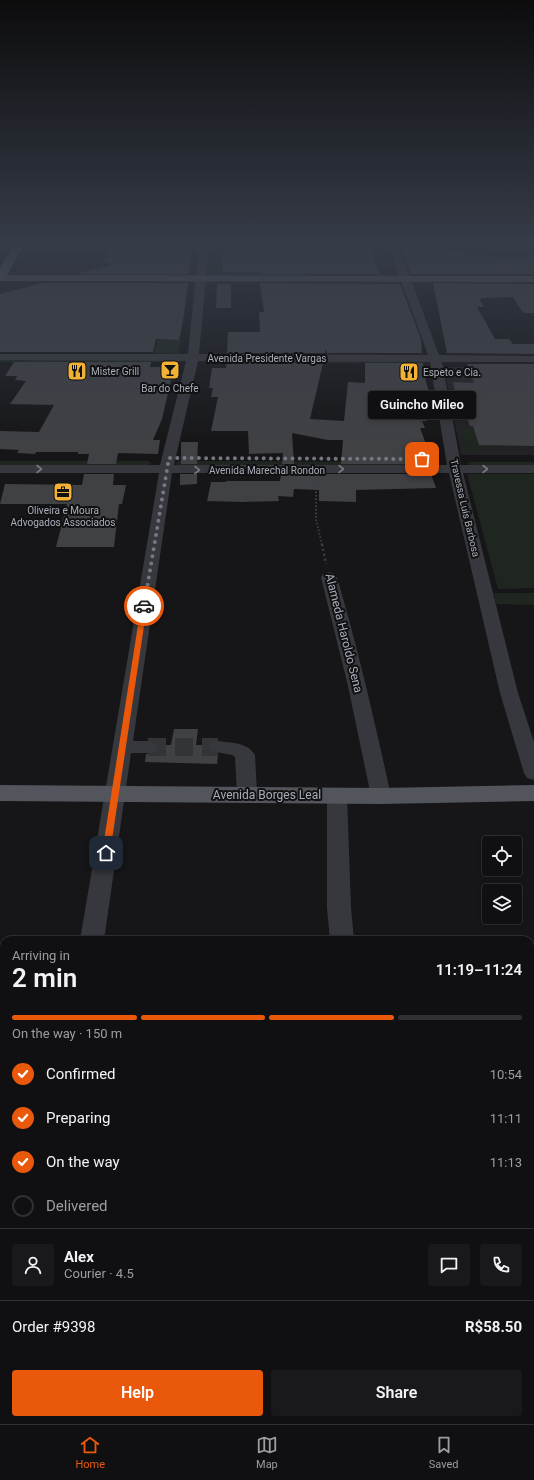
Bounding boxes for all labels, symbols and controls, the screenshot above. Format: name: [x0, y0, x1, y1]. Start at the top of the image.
street label: Avenida Presidente Vargas: [208, 353, 327, 364]
bar icon: Bar do Chefe: [159, 359, 181, 381]
restaurant icon: Mister Grill: [66, 360, 88, 382]
restaurant icon: Espeto e Cia.: [398, 361, 420, 383]
place label: Mister Grill: [91, 366, 139, 377]
place label: Espeto e Cia.: [423, 367, 481, 378]
place label: Bar do Chefe: [141, 383, 199, 394]
callout: Guincho Mileo: [368, 391, 476, 419]
text: Guincho Mileo: [380, 397, 464, 412]
pin: [405, 442, 439, 476]
icon: bag: [411, 448, 433, 470]
street label: Travessa Luís Barbosa: [448, 458, 482, 558]
one-way arrow: [36, 465, 42, 473]
street label: Avenida Marechal Rondon: [209, 465, 325, 476]
one-way arrow: [338, 465, 344, 473]
one-way arrow: [482, 465, 488, 473]
one-way arrow: [194, 466, 200, 474]
office icon: Oliveira e Moura Advogados Associados: [52, 481, 74, 503]
place label: Oliveira e Moura Advogados Associados: [11, 505, 115, 528]
street label: Alameda Haroldo Sena: [322, 572, 366, 694]
courier: [124, 586, 164, 626]
icon: car: [133, 595, 155, 617]
street label: Avenida Borges Leal: [213, 788, 321, 802]
pin: [89, 836, 123, 870]
map controls: [482, 836, 522, 924]
button: locate: [482, 836, 522, 876]
icon: home: [95, 842, 117, 864]
button: layers: [482, 884, 522, 924]
text: Arriving in: [12, 948, 70, 963]
text: 11:19–11:24: [436, 961, 522, 979]
text: 2 min: [12, 963, 77, 993]
text: On the way · 150 m: [12, 1026, 122, 1041]
icon: check: [12, 1063, 34, 1085]
text: Confirmed: [46, 1065, 116, 1083]
text: 10:54: [490, 1067, 522, 1082]
icon: check: [12, 1107, 34, 1129]
text: Preparing: [46, 1109, 110, 1127]
text: 11:11: [490, 1111, 522, 1126]
icon: check: [12, 1151, 34, 1173]
text: On the way: [46, 1153, 120, 1171]
text: 11:13: [490, 1155, 522, 1170]
text: Delivered: [46, 1197, 108, 1215]
button: person: [12, 1244, 54, 1286]
button: chat: [428, 1244, 470, 1286]
button: phone: [480, 1244, 522, 1286]
text: Alex: [64, 1248, 94, 1266]
text: Courier · 4.5: [64, 1266, 134, 1281]
text: Order #9398: [12, 1318, 95, 1336]
text: R$58.50: [465, 1318, 522, 1336]
button: Help: [12, 1370, 263, 1416]
button: Share: [271, 1370, 522, 1416]
tab: Home: [75, 1434, 105, 1471]
tab: Map: [256, 1434, 278, 1471]
tab: Saved: [429, 1434, 459, 1471]

